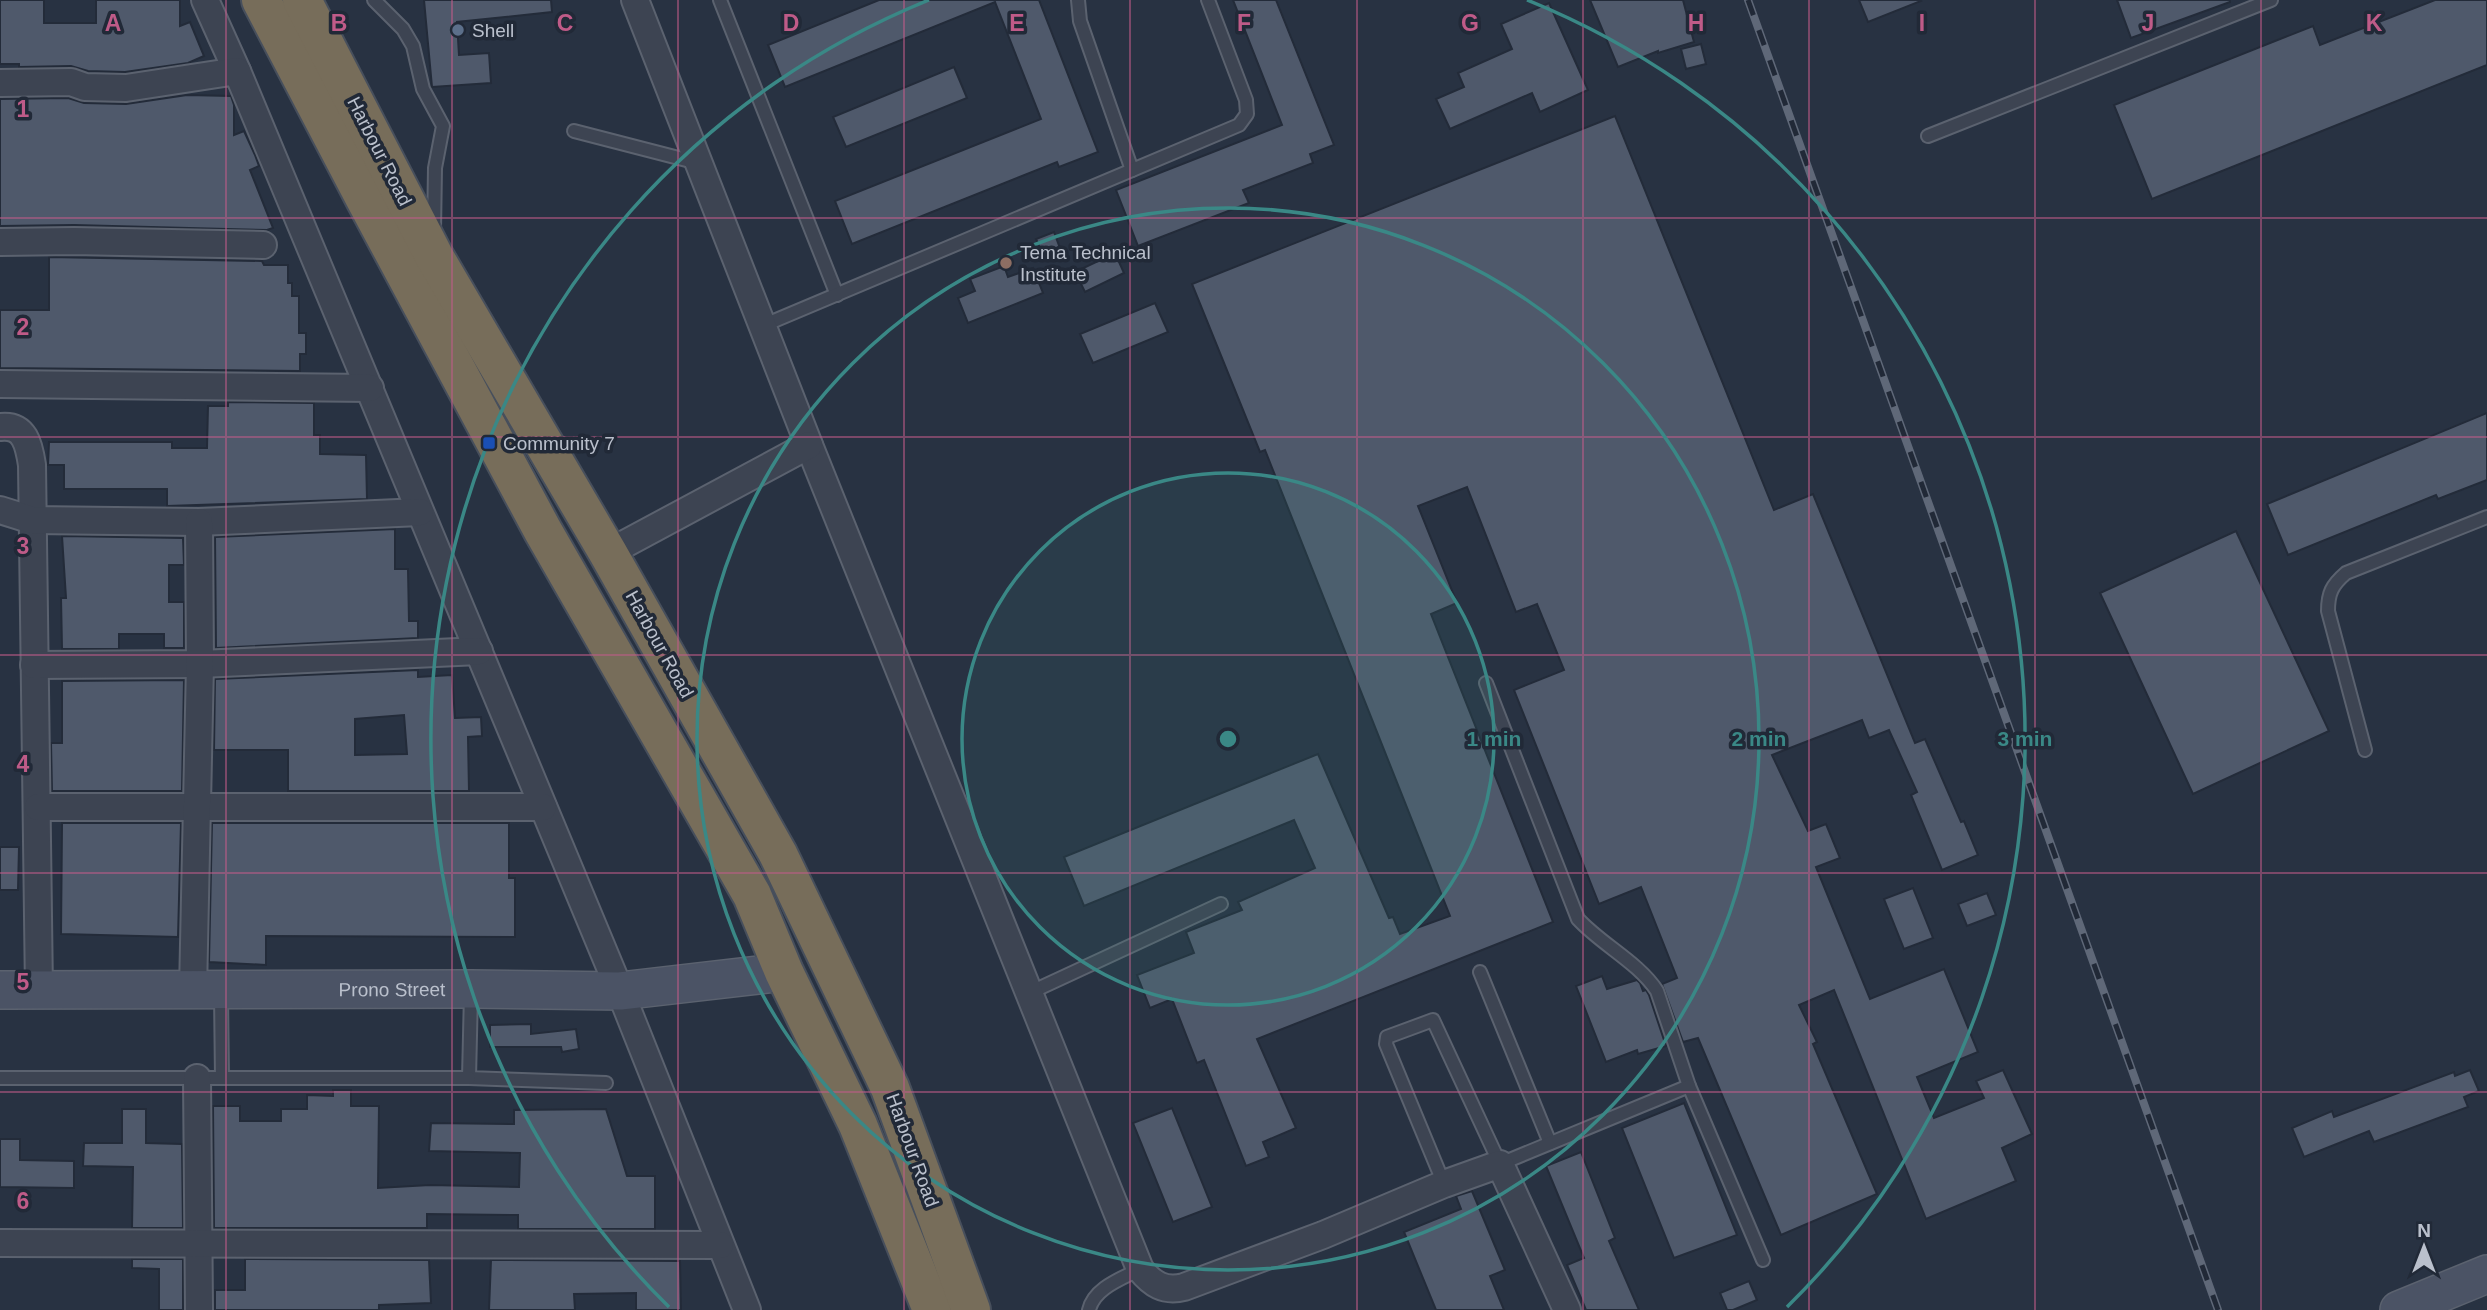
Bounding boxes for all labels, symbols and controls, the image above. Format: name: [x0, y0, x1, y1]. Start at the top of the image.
text: A: [105, 10, 121, 36]
text: B: [331, 10, 347, 36]
text: C: [557, 10, 573, 36]
text: D: [783, 10, 799, 36]
text: E: [1009, 10, 1025, 36]
text: F: [1237, 10, 1251, 36]
text: G: [1461, 10, 1479, 36]
text: H: [1688, 10, 1704, 36]
text: I: [1919, 10, 1925, 36]
text: J: [2142, 10, 2154, 36]
text: K: [2366, 10, 2383, 36]
place label: Shell: [472, 20, 514, 41]
marker: Shell: [450, 22, 466, 38]
street label: Harbour Road: [343, 93, 416, 209]
text: 1: [17, 96, 30, 122]
place label: Tema Technical Institute: [1020, 242, 1151, 285]
marker: Tema Technical Institute: [998, 255, 1014, 271]
text: 2: [17, 314, 29, 340]
place label: Community 7: [503, 433, 615, 454]
marker: Community 7: [481, 435, 497, 451]
text: 3: [17, 533, 29, 559]
street label: Harbour Road: [621, 587, 698, 702]
centre of rings: [1216, 727, 1240, 751]
text: 1 min: [1467, 727, 1521, 750]
text: 2 min: [1732, 727, 1786, 750]
text: 3 min: [1998, 727, 2052, 750]
text: 4: [17, 751, 30, 777]
text: 5: [17, 969, 30, 995]
street label: Prono Street: [339, 979, 446, 1000]
street label: Harbour Road: [882, 1091, 943, 1210]
text: 6: [17, 1188, 29, 1214]
north arrow: [2389, 1212, 2459, 1282]
text: N: [2417, 1220, 2431, 1241]

